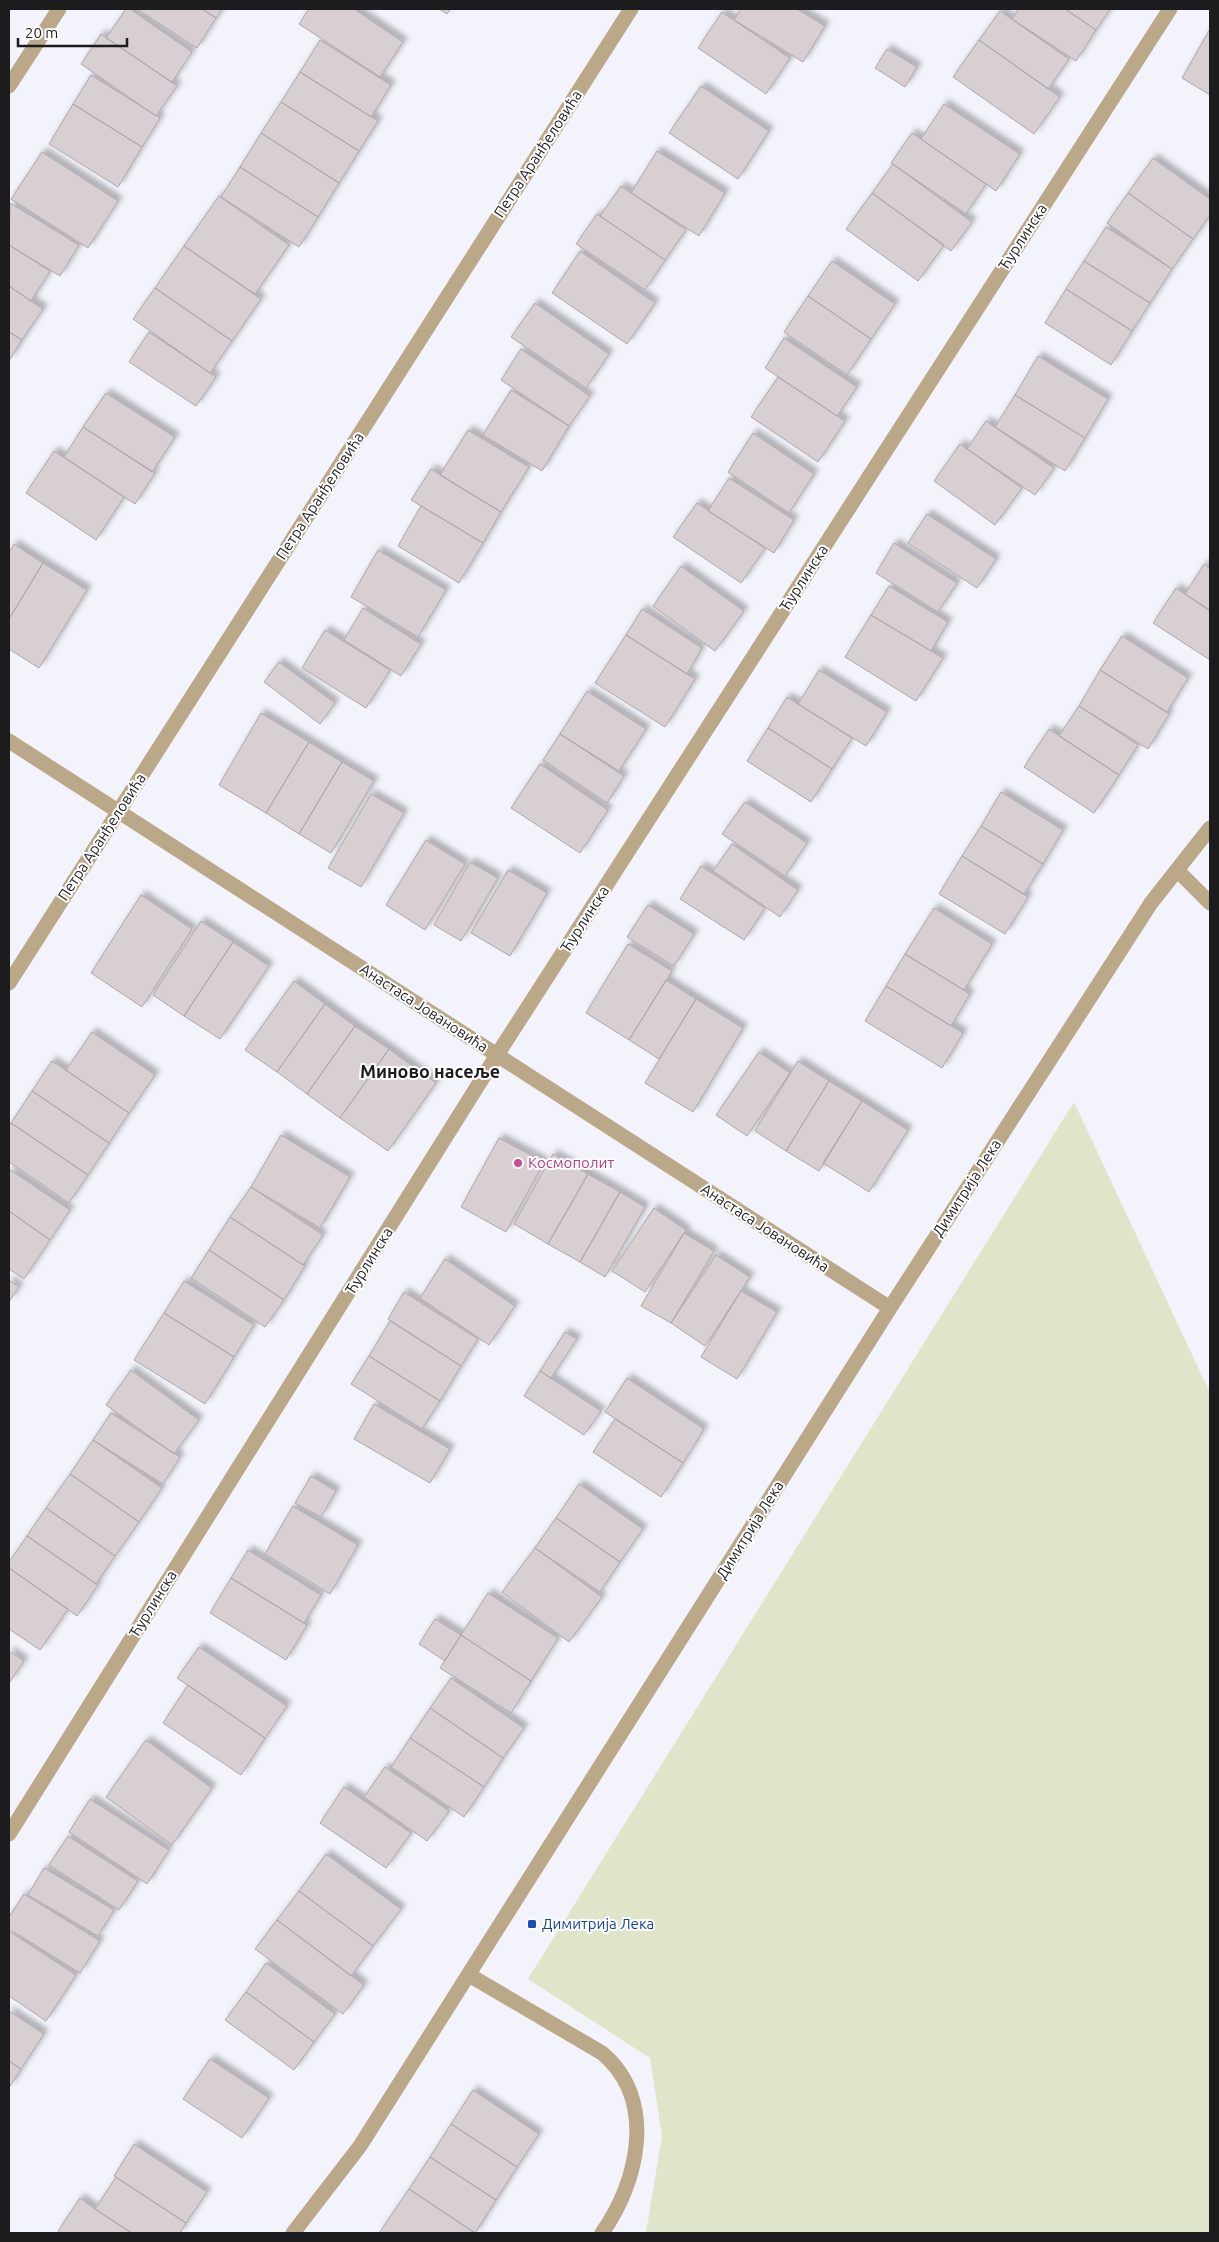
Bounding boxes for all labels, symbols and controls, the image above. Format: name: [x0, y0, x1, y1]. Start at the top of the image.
scale bar: [18, 15, 126, 47]
text: 20 m: [25, 24, 58, 41]
street label: Петра Аранђеловића: [490, 87, 585, 220]
street label: Ћурлинска: [995, 200, 1050, 273]
street label: Петра Аранђеловића: [272, 429, 367, 562]
street label: Ћурлинска: [776, 541, 831, 614]
street label: Петра Аранђеловића: [54, 770, 149, 903]
street label: Ћурлинска: [557, 882, 612, 955]
street label: Анастаса Јовановића: [357, 960, 491, 1055]
district label: Миново насеље: [360, 1061, 500, 1081]
street label: Димитрија Лека: [929, 1136, 1004, 1239]
place label: Космополит: [528, 1154, 614, 1171]
marker: Космополит: [512, 1157, 524, 1169]
street label: Анастаса Јовановића: [698, 1180, 832, 1275]
street label: Ћурлинска: [341, 1224, 396, 1297]
street label: Димитрија Лека: [713, 1478, 787, 1582]
street label: Ћурлинска: [125, 1567, 180, 1640]
place label: Димитрија Лека: [542, 1915, 654, 1932]
marker: Димитрија Лека: [526, 1918, 538, 1930]

